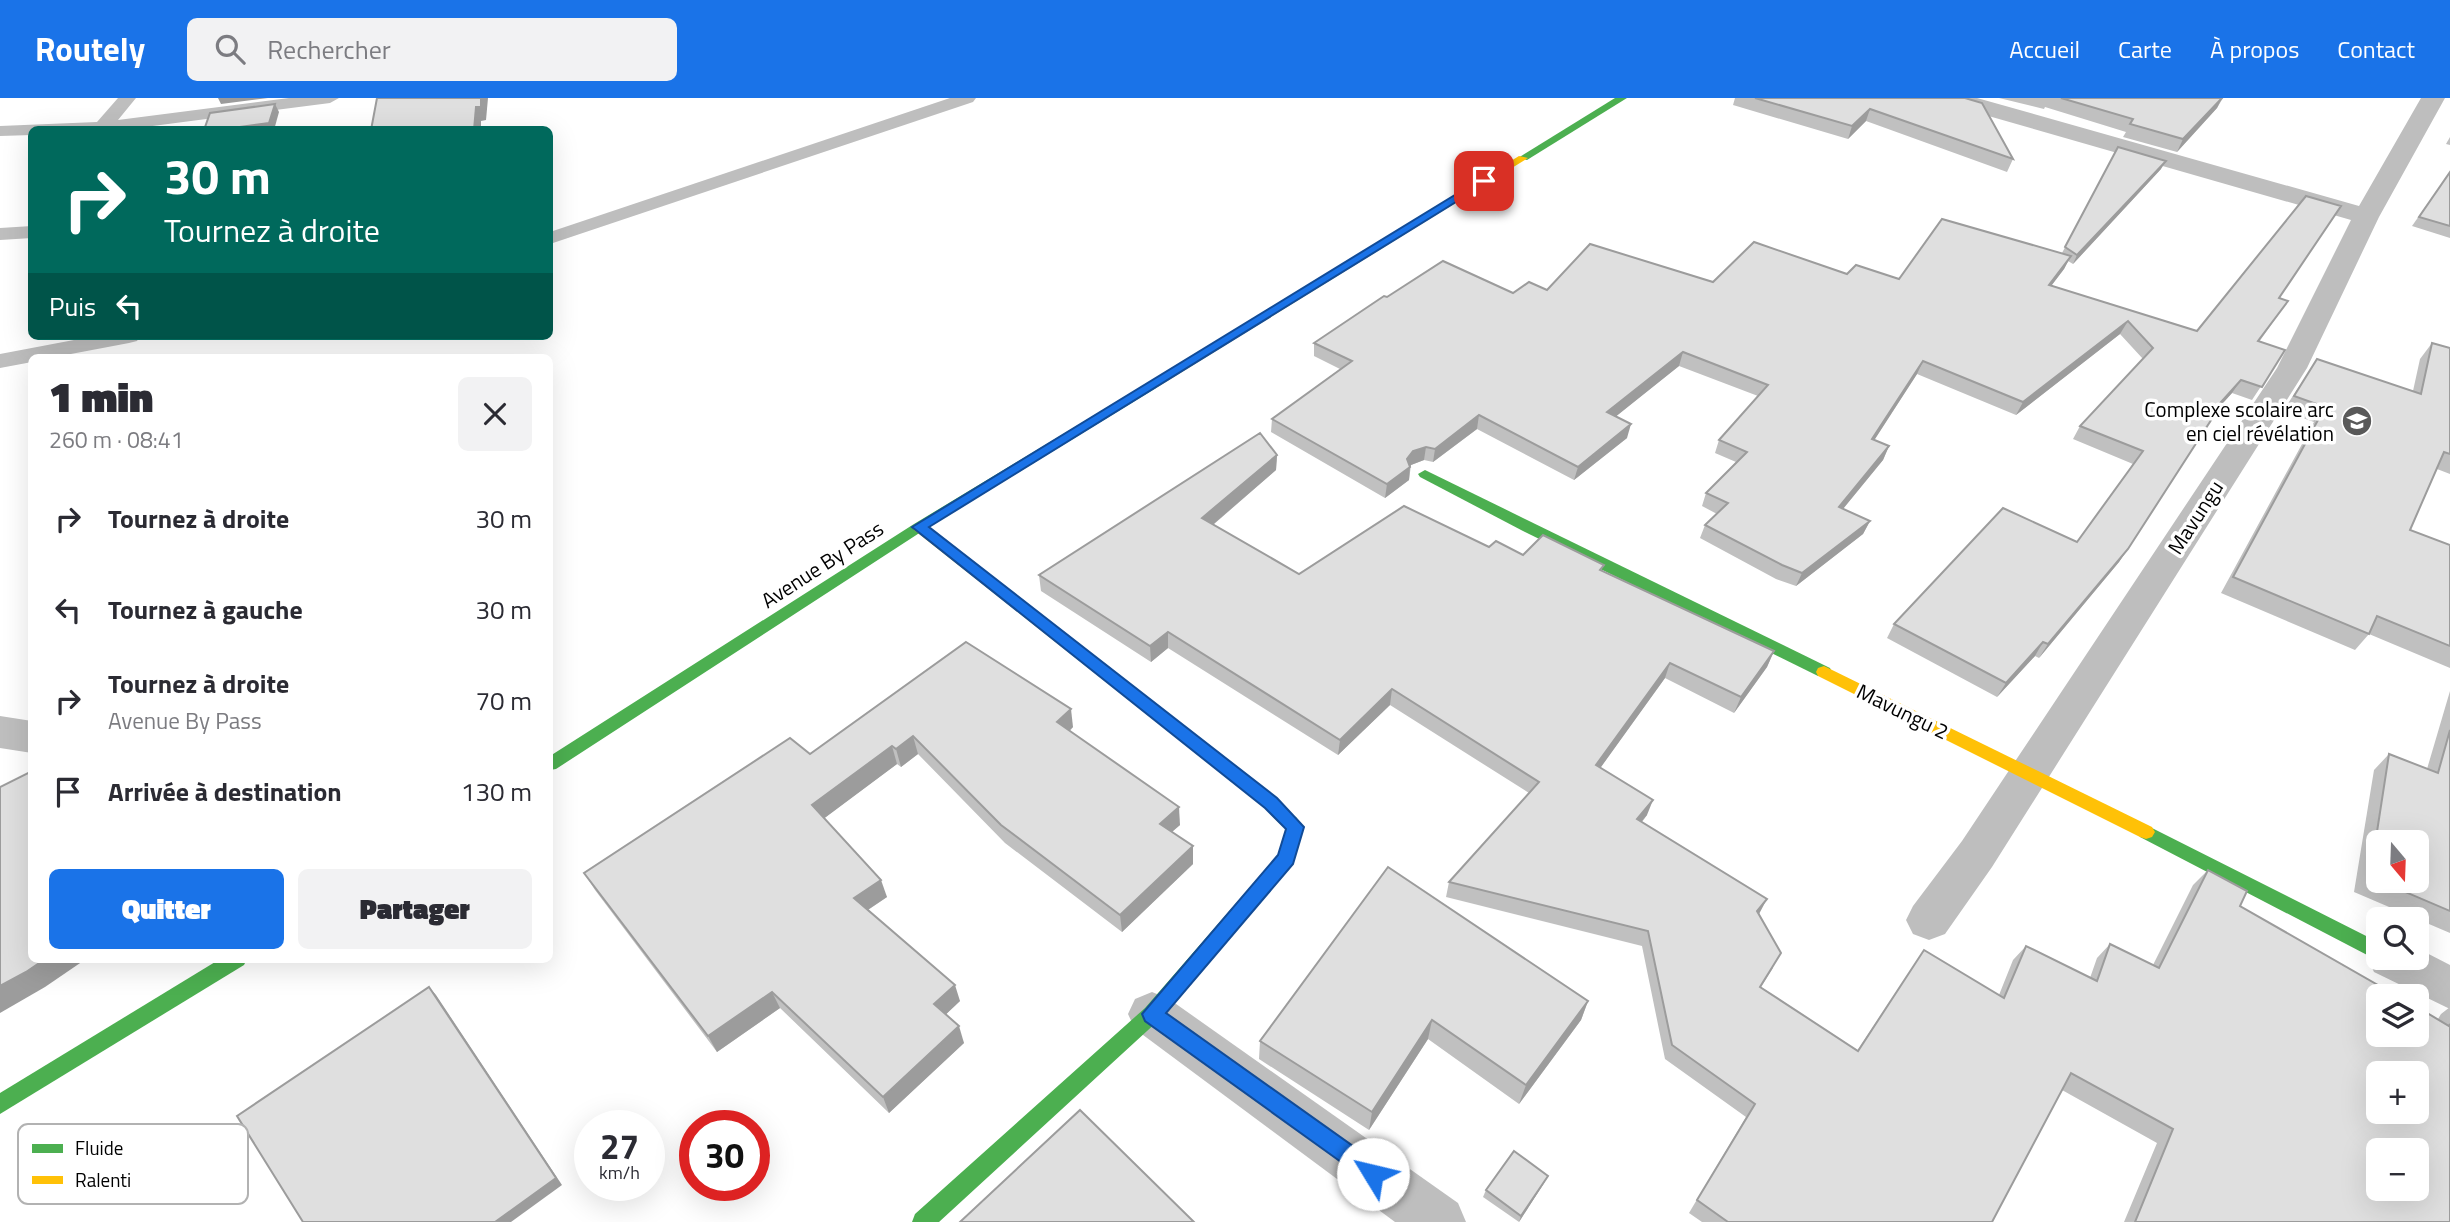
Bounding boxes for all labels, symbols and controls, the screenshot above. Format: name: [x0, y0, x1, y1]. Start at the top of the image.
search box: [187, 18, 677, 81]
text: Routely: [35, 24, 145, 74]
icon: search: [211, 30, 249, 68]
text: Rechercher: [267, 30, 391, 69]
text: Accueil: [2009, 31, 2080, 67]
text: Carte: [2118, 31, 2172, 67]
text: À propos: [2210, 31, 2299, 67]
text: Contact: [2337, 31, 2415, 67]
text: 30 m: [164, 138, 271, 213]
pin: [1454, 151, 1514, 211]
icon: right: [49, 154, 140, 245]
icon: arrive: [1465, 162, 1503, 200]
text: Tournez à droite: [164, 206, 380, 254]
text: Puis: [49, 287, 96, 326]
icon: left: [110, 287, 148, 325]
text: 1 min: [49, 364, 153, 428]
button: close: [458, 377, 532, 451]
place label: Complexe scolaire arc en ciel révélation: [2144, 393, 2334, 449]
school or university icon: Complexe scolaire arc en ciel révélation: [2340, 404, 2374, 438]
text: 260 m · 08:41: [49, 422, 184, 457]
street label: Mavungu: [2159, 474, 2231, 560]
text: Tournez à droite: [108, 499, 289, 538]
text: 30 m: [475, 499, 532, 538]
icon: right: [49, 500, 87, 538]
street label: Avenue By Pass: [754, 512, 890, 616]
text: Tournez à gauche: [108, 590, 303, 629]
text: 30 m: [475, 590, 532, 629]
icon: left: [49, 591, 87, 629]
text: Tournez à droite: [108, 664, 289, 703]
street label: Mavungu 2: [1852, 675, 1954, 747]
text: 70 m: [475, 681, 532, 720]
icon: right: [49, 682, 87, 720]
text: Avenue By Pass: [108, 703, 262, 738]
text: Arrivée à destination: [108, 772, 342, 811]
text: 130 m: [461, 772, 532, 811]
icon: arrive: [49, 773, 87, 811]
north arrow: [2366, 830, 2429, 892]
map controls: [2366, 830, 2429, 1201]
button: Quitter: [49, 869, 284, 949]
button: Partager: [298, 869, 532, 949]
button: search: [2366, 907, 2429, 970]
button: layers: [2366, 984, 2429, 1047]
button: +: [2366, 1061, 2429, 1124]
speed limit sign: 30: [679, 1110, 770, 1201]
text: 27: [600, 1119, 639, 1173]
legend: [18, 1124, 248, 1204]
text: Fluide: [75, 1133, 123, 1162]
position arrow: [1336, 1137, 1410, 1211]
button: −: [2366, 1138, 2429, 1201]
text: km/h: [599, 1159, 640, 1186]
text: Ralenti: [75, 1165, 131, 1194]

